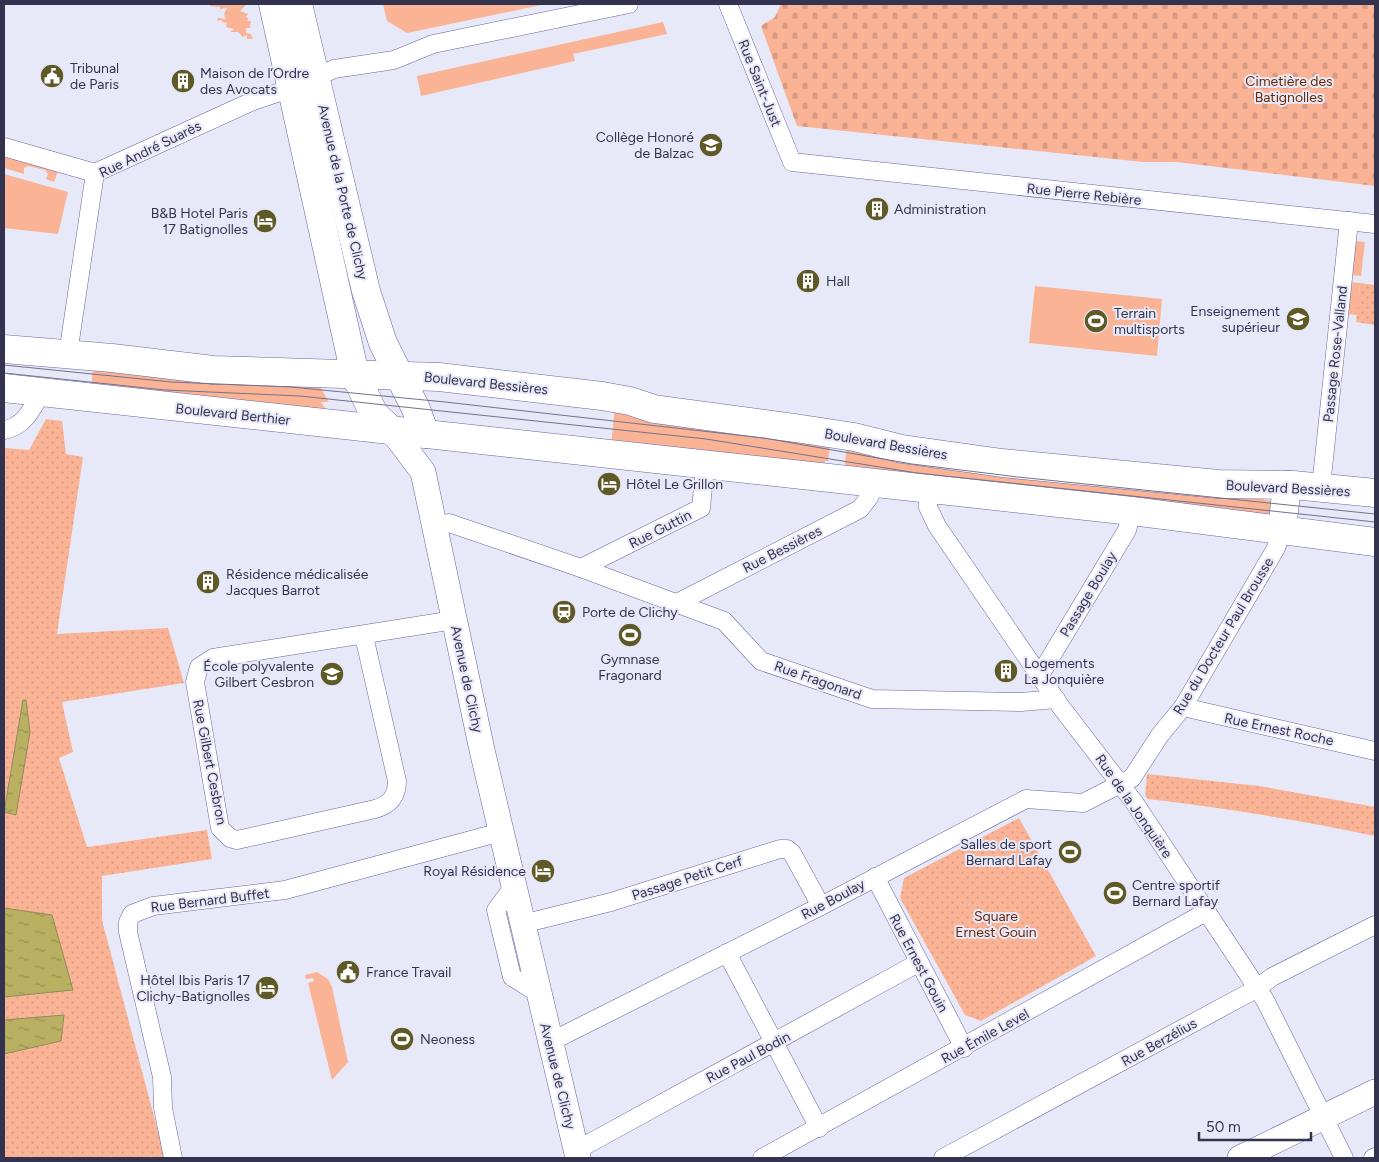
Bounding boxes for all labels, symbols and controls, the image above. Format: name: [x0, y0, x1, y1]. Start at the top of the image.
street label: Rue Saint-Just: [734, 37, 785, 129]
place label: Tribunal de Paris: [70, 60, 119, 93]
public building icon: Tribunal de Paris: [39, 63, 65, 89]
place label: Maison de l’Ordre des Avocats: [200, 65, 310, 98]
building icon: Maison de l’Ordre des Avocats: [170, 68, 196, 94]
park label: Cimetière des Batignolles: [1245, 73, 1333, 106]
street label: Avenue de la Porte de Clichy: [314, 103, 371, 282]
street label: Rue André Suarès: [96, 117, 204, 182]
place label: Collège Honoré de Balzac: [596, 129, 694, 162]
school or university icon: Collège Honoré de Balzac: [698, 132, 724, 158]
street label: Rue Pierre Rebière: [1026, 180, 1142, 209]
building icon: Administration: [864, 196, 890, 222]
place label: Administration: [894, 201, 986, 218]
place label: B&B Hotel Paris 17 Batignolles: [151, 205, 248, 238]
hotel icon: B&B Hotel Paris 17 Batignolles: [252, 208, 278, 234]
building icon: Hall: [795, 268, 821, 294]
place label: Hall: [826, 273, 850, 290]
street label: Passage Rose-Valland: [1320, 285, 1351, 423]
place label: Enseignement supérieur: [1190, 303, 1280, 336]
place label: Terrain multisports: [1114, 305, 1185, 338]
school or university icon: Enseignement supérieur: [1285, 306, 1311, 332]
sports icon: Terrain multisports: [1083, 308, 1109, 334]
street label: Boulevard Bessières: [423, 369, 549, 398]
street label: Boulevard Berthier: [175, 400, 291, 429]
street label: Boulevard Bessières: [823, 425, 949, 464]
hotel icon: Hôtel Le Grillon: [596, 471, 622, 497]
place label: Hôtel Le Grillon: [626, 476, 723, 493]
street label: Boulevard Bessières: [1225, 477, 1351, 500]
street label: Rue Guttin: [626, 506, 694, 552]
street label: Rue Bessières: [740, 522, 825, 577]
street label: Passage Boulay: [1056, 548, 1121, 640]
street label: Rue du Docteur Paul Brousse: [1170, 554, 1277, 718]
place label: Résidence médicalisée Jacques Barrot: [226, 566, 369, 599]
building icon: Résidence médicalisée Jacques Barrot: [195, 569, 221, 595]
station icon: Porte de Clichy: [551, 599, 577, 625]
place label: Porte de Clichy: [582, 604, 678, 621]
sports icon: Gymnase Fragonard: [617, 622, 643, 648]
street label: Avenue de Clichy: [447, 624, 486, 735]
place label: Gymnase Fragonard: [598, 651, 662, 684]
place label: Logements La Jonquière: [1024, 655, 1105, 688]
place label: École polyvalente Gilbert Cesbron: [203, 658, 314, 691]
street label: Rue Fragonard: [772, 658, 864, 703]
building icon: Logements La Jonquière: [993, 658, 1019, 684]
school or university icon: École polyvalente Gilbert Cesbron: [319, 661, 345, 687]
street label: Rue Gilbert Cesbron: [189, 698, 230, 826]
street label: Rue Ernest Roche: [1223, 710, 1335, 749]
street label: Rue de la Jonquière: [1091, 751, 1176, 862]
place label: Salles de sport Bernard Lafay: [960, 836, 1053, 869]
sports icon: Salles de sport Bernard Lafay: [1057, 839, 1083, 865]
street label: Passage Petit Cerf: [630, 852, 745, 904]
hotel icon: Royal Résidence: [530, 858, 556, 884]
place label: Royal Résidence: [423, 863, 526, 880]
street label: Rue Boulay: [798, 875, 869, 923]
place label: Centre sportif Bernard Lafay: [1132, 877, 1221, 910]
sports icon: Centre sportif Bernard Lafay: [1102, 880, 1128, 906]
street label: Rue Bernard Buffet: [150, 885, 270, 916]
park label: Square Ernest Gouin: [955, 908, 1037, 941]
street label: Rue Ernest Gouin: [885, 911, 952, 1016]
public building icon: France Travail: [335, 959, 361, 985]
place label: France Travail: [366, 964, 451, 981]
place label: Hôtel Ibis Paris 17 Clichy-Batignolles: [136, 972, 250, 1005]
hotel icon: Hôtel Ibis Paris 17 Clichy-Batignolles: [254, 975, 280, 1001]
street label: Rue Émile Level: [938, 1005, 1032, 1068]
street label: Rue Berzélius: [1118, 1015, 1200, 1070]
street label: Avenue de Clichy: [536, 1021, 579, 1132]
sports icon: Neoness: [389, 1026, 415, 1052]
street label: Rue Paul Bodin: [703, 1028, 793, 1087]
place label: Neoness: [420, 1031, 475, 1048]
scale bar: [1199, 1110, 1312, 1142]
text: 50 m: [1206, 1118, 1241, 1136]

